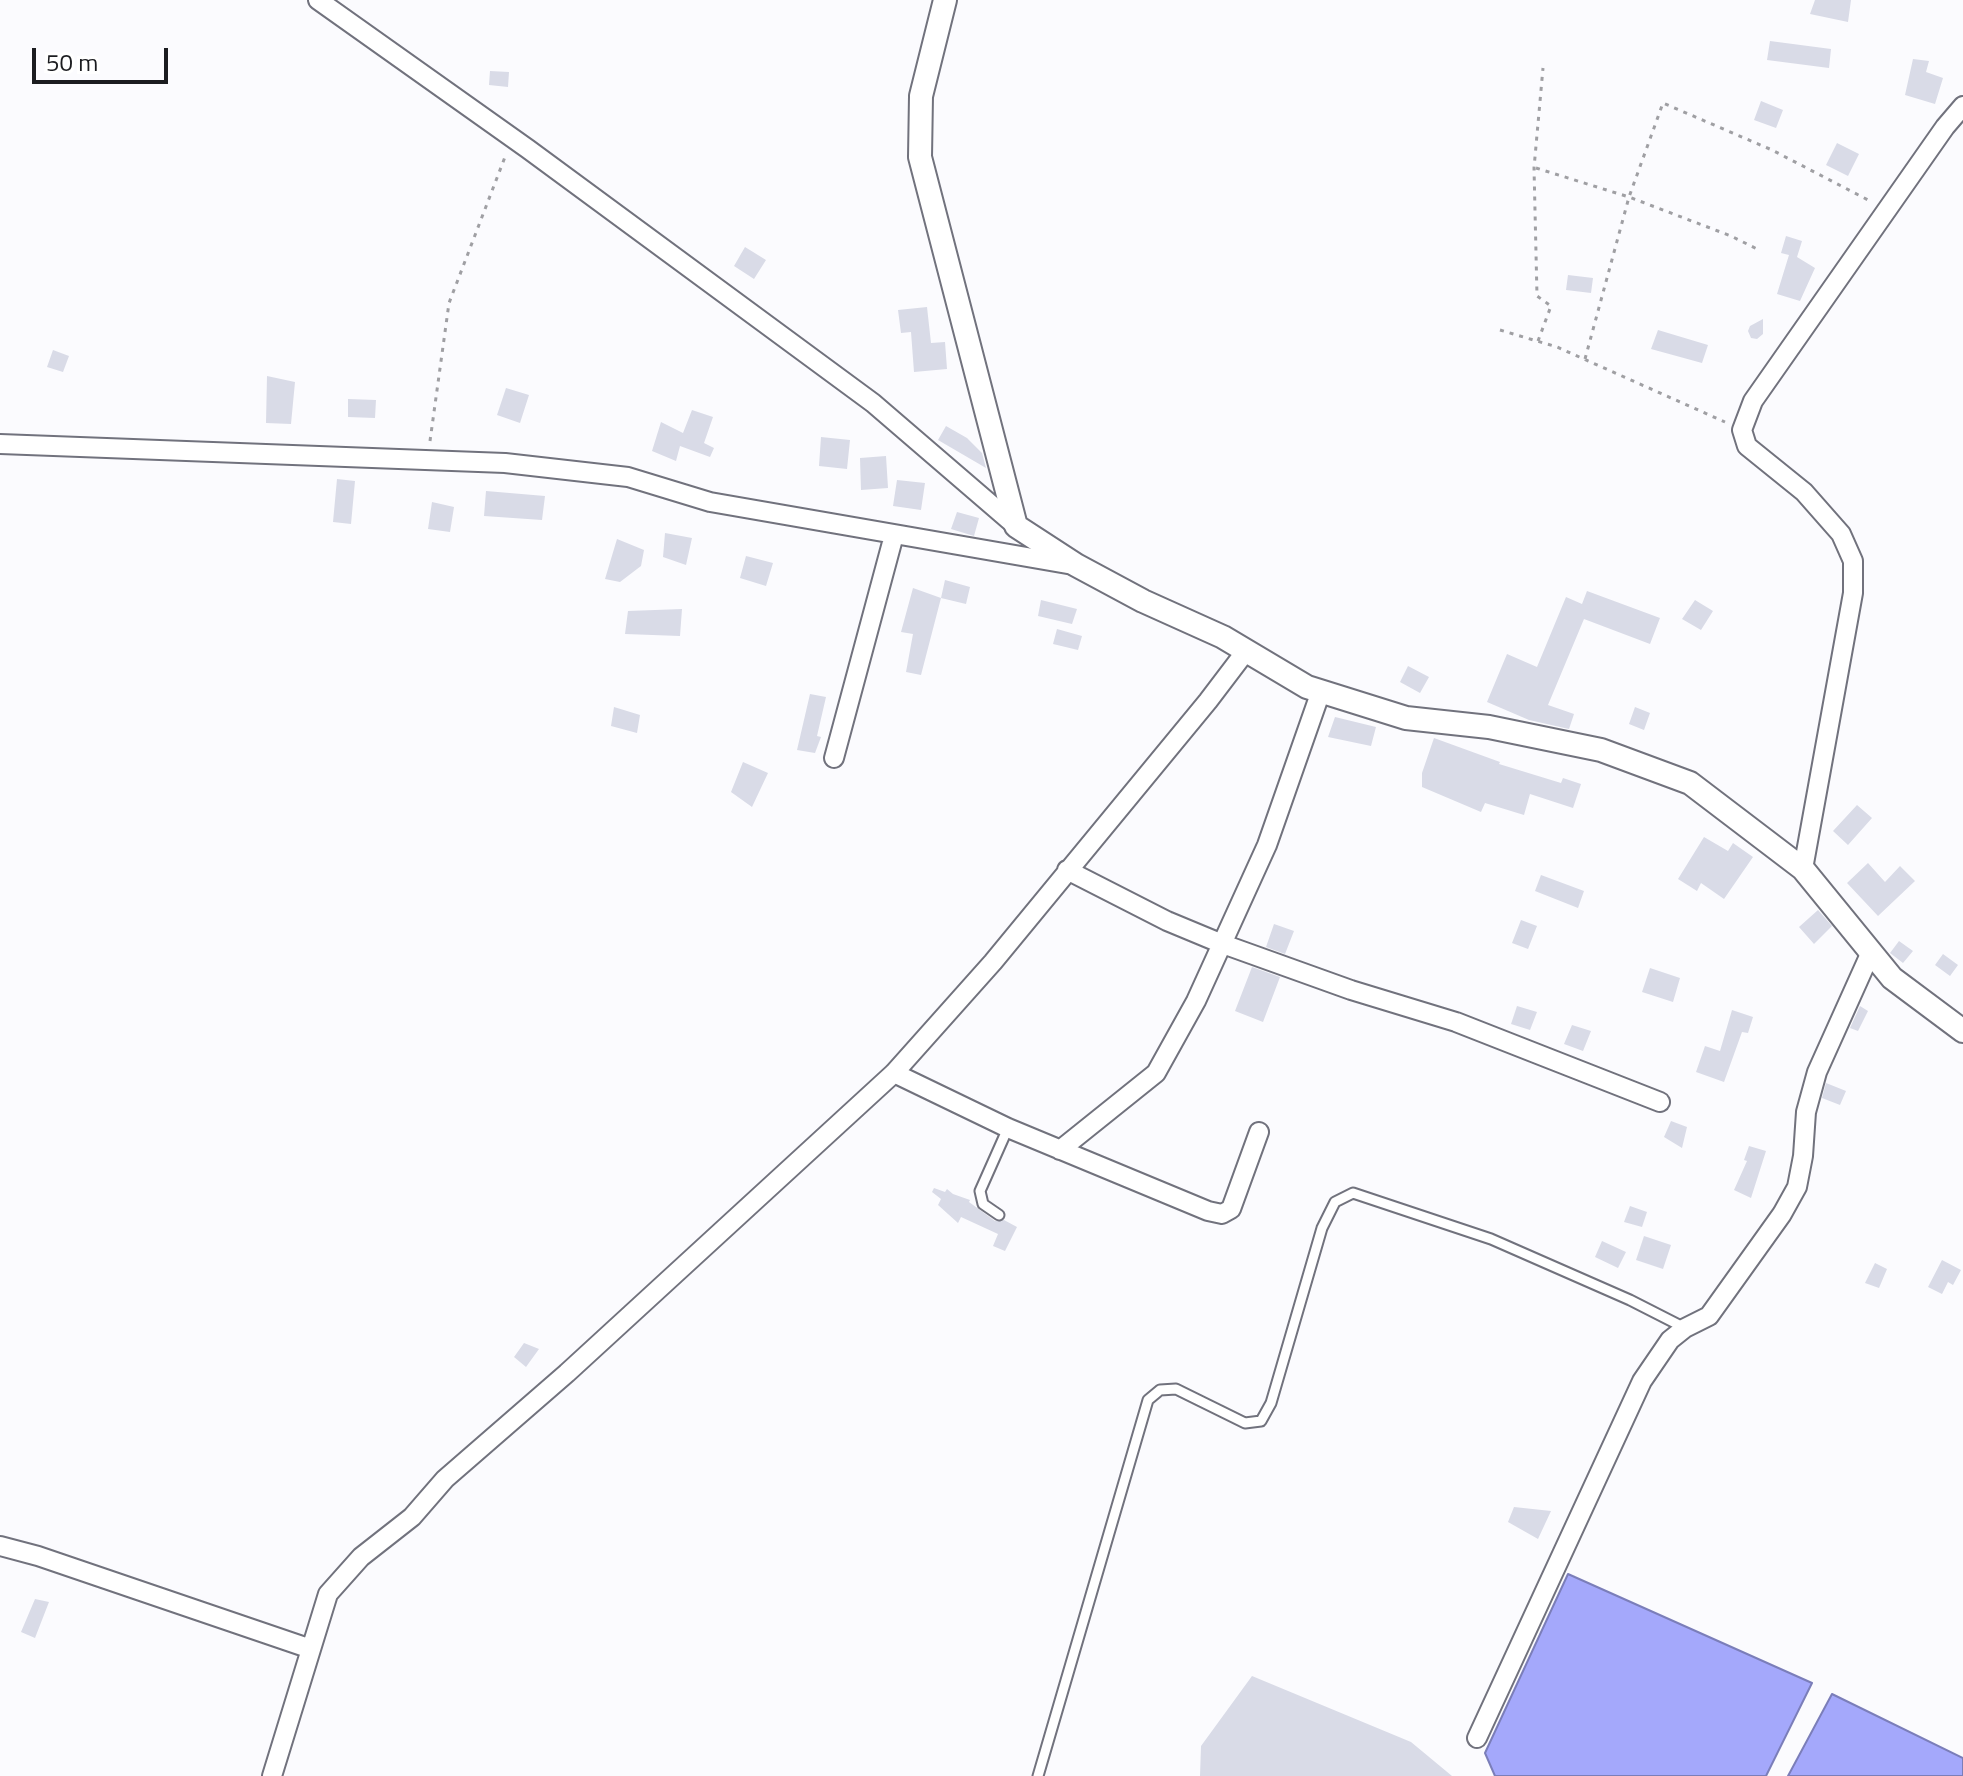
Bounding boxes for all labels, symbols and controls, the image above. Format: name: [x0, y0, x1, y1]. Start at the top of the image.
scale bar: [36, 32, 172, 82]
text: 50 m: [46, 44, 98, 80]

